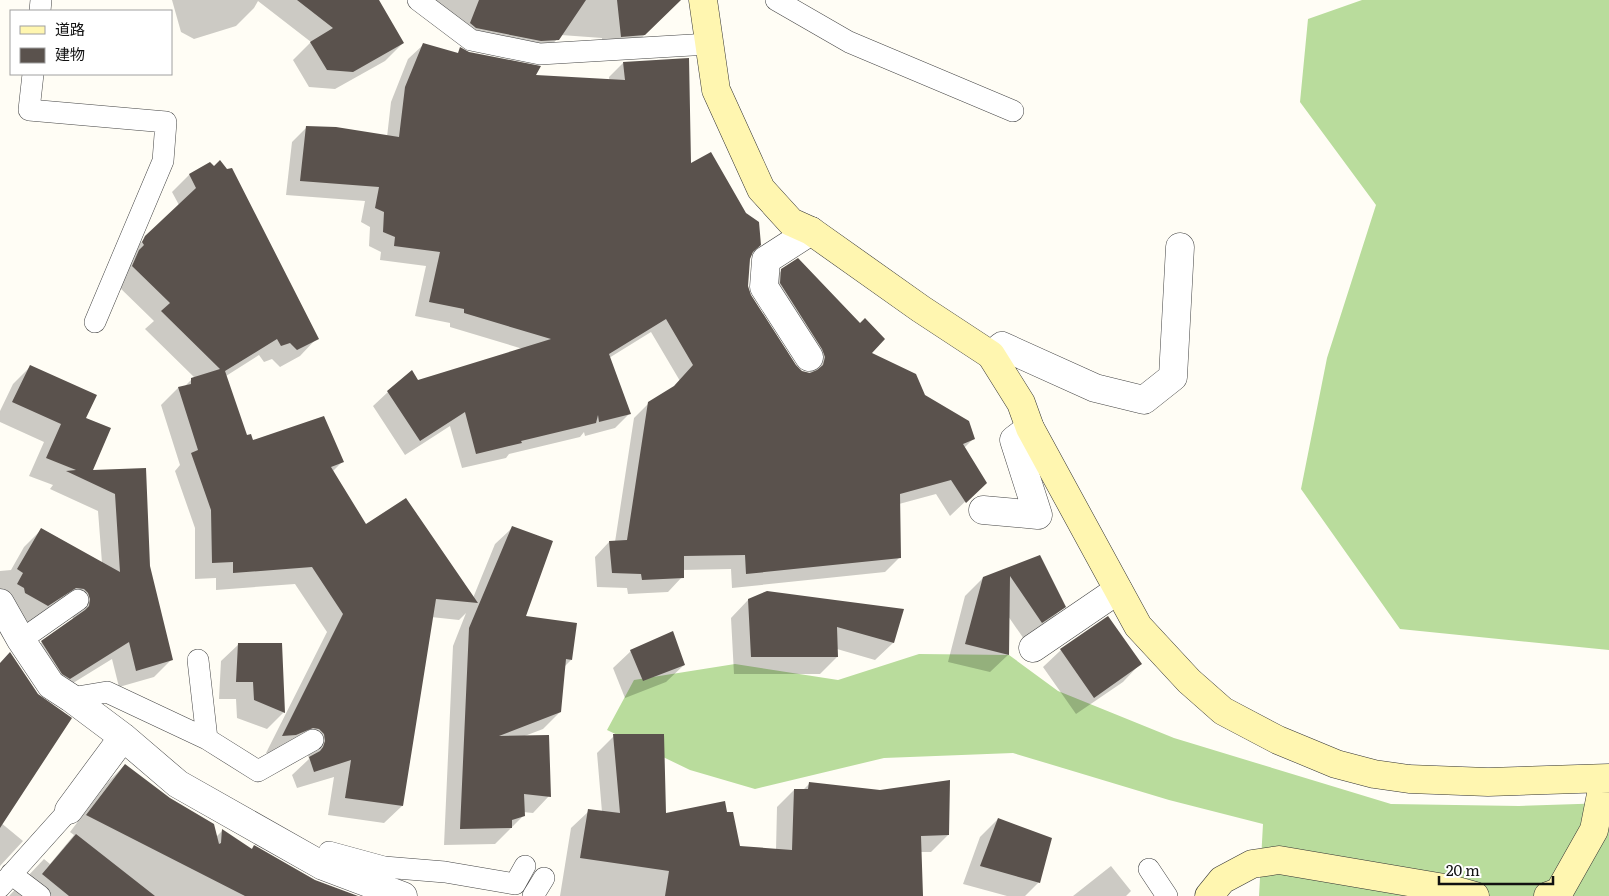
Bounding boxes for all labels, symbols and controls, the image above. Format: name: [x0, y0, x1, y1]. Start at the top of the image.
legend: [10, 10, 172, 75]
text: 道路: [55, 17, 85, 40]
text: 建物: [55, 42, 85, 65]
scale bar: [1439, 854, 1553, 886]
text: 20 m: [1446, 858, 1480, 881]

